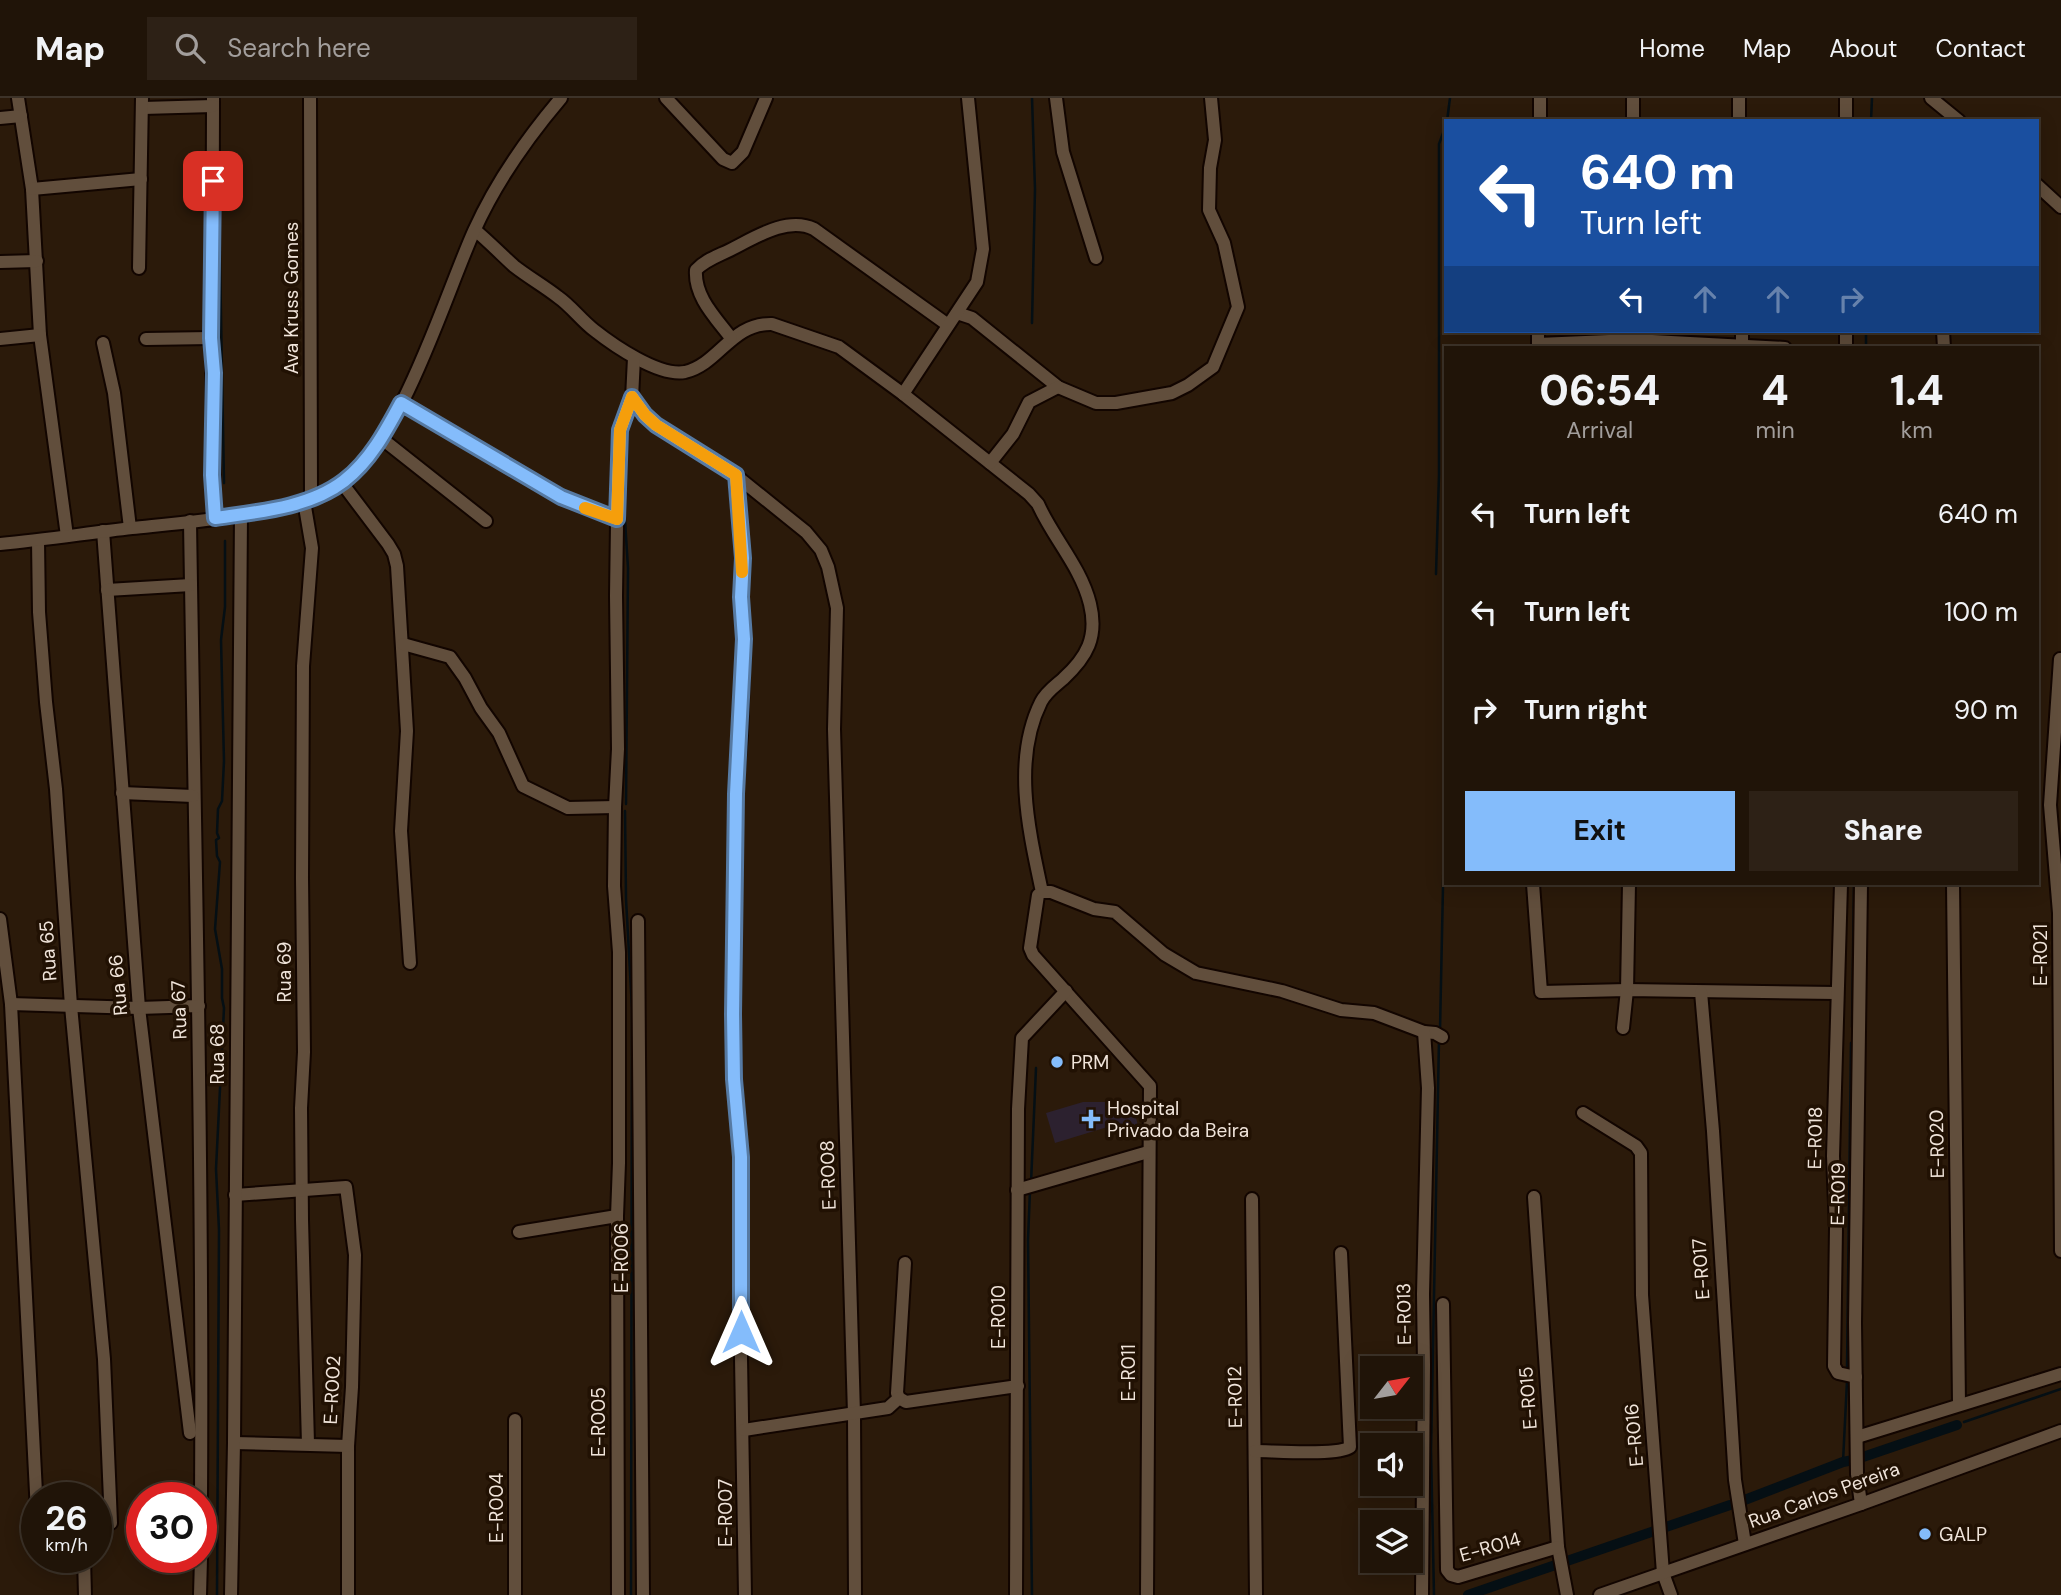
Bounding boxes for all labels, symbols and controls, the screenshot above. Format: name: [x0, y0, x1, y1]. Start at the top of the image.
search box: [147, 17, 637, 80]
text: Map: [35, 27, 105, 70]
icon: search: [171, 29, 209, 67]
text: Search here: [227, 31, 371, 65]
text: Home: [1639, 33, 1705, 64]
text: Map: [1743, 33, 1791, 64]
text: About: [1829, 33, 1898, 64]
text: Contact: [1936, 33, 2026, 64]
text: 640 m: [1580, 140, 1735, 204]
icon: left: [1465, 147, 1556, 238]
pin: [183, 151, 243, 211]
icon: arrive: [194, 162, 232, 200]
text: Turn left: [1580, 202, 1702, 244]
street label: Ava Kruss Gomes: [279, 222, 304, 374]
icon: left: [1613, 280, 1651, 318]
icon: ahead: [1686, 280, 1724, 318]
icon: ahead: [1759, 280, 1797, 318]
icon: right: [1832, 280, 1870, 318]
text: 06:54: [1539, 363, 1660, 418]
text: 4: [1761, 363, 1789, 418]
text: 1.4: [1890, 363, 1944, 418]
text: Arrival: [1566, 415, 1633, 445]
text: min: [1755, 415, 1795, 445]
text: km: [1901, 415, 1933, 445]
icon: left: [1465, 495, 1503, 533]
text: Turn left: [1524, 497, 1631, 531]
text: 640 m: [1938, 497, 2018, 531]
icon: left: [1465, 593, 1503, 631]
text: Turn left: [1524, 595, 1631, 629]
text: 100 m: [1944, 595, 2018, 629]
icon: right: [1465, 691, 1503, 729]
text: Turn right: [1524, 693, 1648, 727]
text: 90 m: [1954, 693, 2018, 727]
button: Exit: [1465, 791, 1735, 871]
button: Share: [1749, 791, 2018, 871]
street label: Rua 65: [33, 920, 63, 982]
street label: E-R021: [2028, 924, 2053, 986]
street label: Rua 69: [272, 941, 297, 1003]
street label: Rua 66: [103, 953, 133, 1017]
street label: Rua 67: [165, 980, 193, 1040]
street label: Rua 68: [205, 1023, 230, 1085]
place label: PRM: [1071, 1050, 1109, 1075]
marker: PRM: [1049, 1054, 1065, 1070]
place label: Hospital Privado da Beira: [1107, 1096, 1249, 1143]
street label: E-R018: [1802, 1106, 1828, 1170]
marker: Hospital Privado da Beira: [1081, 1109, 1101, 1129]
street label: E-R020: [1924, 1109, 1950, 1179]
street label: E-R008: [814, 1140, 842, 1210]
street label: E-R019: [1825, 1162, 1851, 1226]
street label: E-R006: [609, 1223, 634, 1293]
street label: E-R017: [1686, 1238, 1716, 1300]
street label: E-R013: [1391, 1283, 1417, 1345]
street label: E-R010: [986, 1285, 1011, 1349]
position arrow: [704, 1295, 778, 1369]
street label: E-R011: [1116, 1344, 1141, 1402]
street label: E-R002: [318, 1355, 346, 1425]
north arrow: [1360, 1356, 1423, 1419]
map controls: [1360, 1356, 1423, 1573]
street label: E-R012: [1222, 1366, 1248, 1428]
street label: E-R015: [1513, 1366, 1543, 1430]
street label: E-R005: [586, 1387, 611, 1457]
street label: E-R016: [1619, 1402, 1649, 1468]
button: sound: [1360, 1433, 1423, 1496]
street label: Rua Carlos Pereira: [1745, 1456, 1903, 1534]
street label: E-R004: [484, 1473, 509, 1543]
street label: E-R007: [713, 1479, 738, 1547]
speed limit sign: 30: [126, 1482, 217, 1573]
text: 26: [45, 1495, 88, 1541]
button: layers: [1360, 1510, 1423, 1573]
place label: GALP: [1939, 1522, 1987, 1547]
street label: E-R014: [1456, 1526, 1524, 1568]
marker: GALP: [1917, 1526, 1933, 1542]
text: km/h: [45, 1533, 88, 1557]

